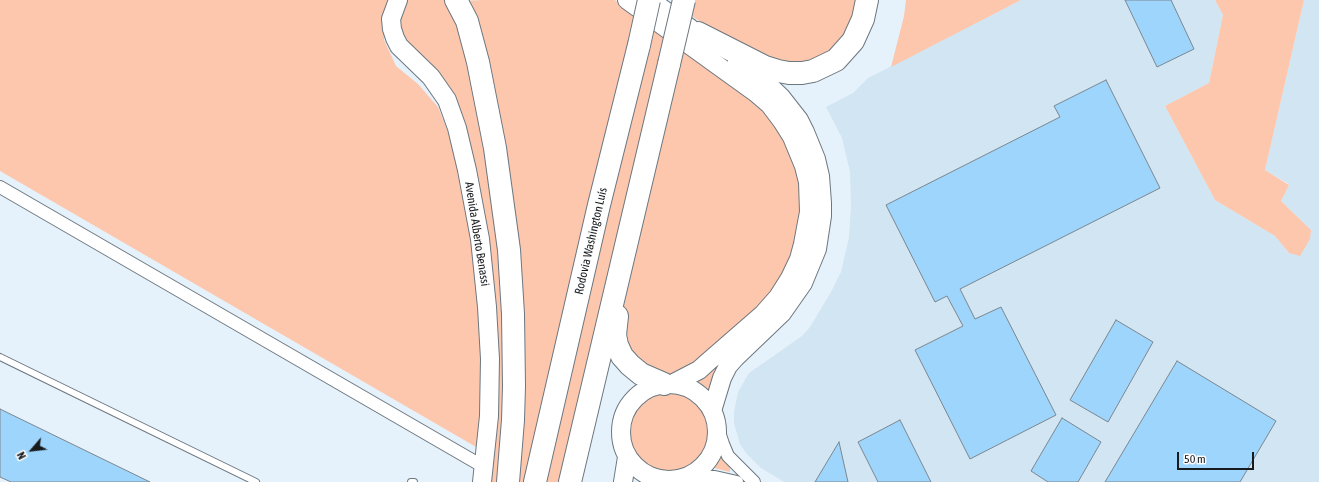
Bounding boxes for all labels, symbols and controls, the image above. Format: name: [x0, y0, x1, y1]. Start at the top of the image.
street label: Avenida Alberto Benassi: [462, 181, 492, 287]
street label: Rodovia Washington Luís: [572, 186, 610, 296]
north arrow: [12, 430, 52, 470]
scale bar: [1179, 444, 1256, 470]
text: N: [15, 450, 28, 461]
text: 50 m: [1184, 452, 1206, 466]

